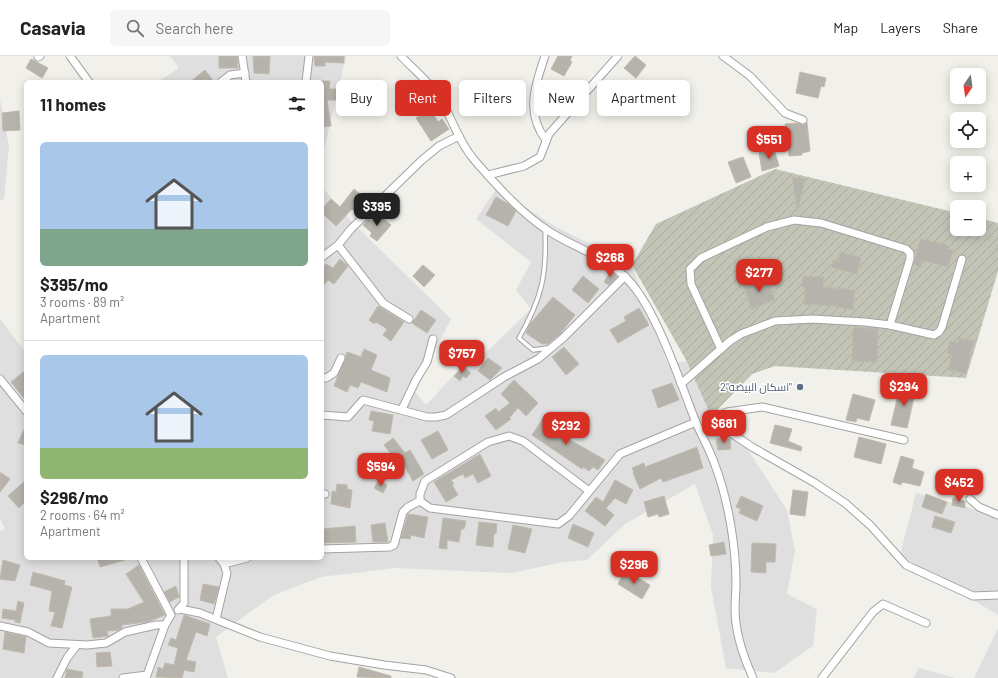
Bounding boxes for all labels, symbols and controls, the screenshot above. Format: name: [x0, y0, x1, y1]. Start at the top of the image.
search box: [110, 10, 390, 46]
text: Casavia: [20, 16, 86, 39]
icon: search: [124, 17, 146, 39]
text: Search here: [156, 19, 234, 37]
text: Map: [833, 19, 858, 36]
text: Layers: [880, 19, 921, 36]
text: Share: [943, 19, 978, 36]
north arrow: [950, 68, 986, 104]
map controls: [950, 68, 986, 236]
chip: Buy: [336, 80, 387, 116]
chip: Rent: [395, 80, 451, 116]
chip: Filters: [459, 80, 526, 116]
chip: New: [534, 80, 589, 116]
chip: Apartment: [597, 80, 690, 116]
icon: filters: [286, 93, 308, 115]
text: 11 homes: [40, 94, 106, 114]
button: locate: [950, 112, 986, 148]
pin: $551: [745, 126, 793, 160]
text: $551: [756, 131, 782, 147]
button: +: [950, 156, 986, 192]
icon: home: [138, 168, 210, 240]
pin: $395: [353, 193, 401, 227]
text: $395: [363, 198, 391, 214]
button: −: [950, 200, 986, 236]
pin: $268: [586, 244, 634, 278]
text: $268: [596, 249, 624, 265]
pin: $277: [735, 259, 783, 293]
text: $277: [745, 264, 773, 280]
text: $395/mo: [40, 274, 108, 294]
text: 3 rooms · 89 m²: [40, 294, 124, 310]
text: Apartment: [40, 310, 101, 326]
pin: $757: [438, 340, 486, 374]
text: $757: [448, 345, 476, 361]
pin: $294: [880, 373, 928, 407]
text: $294: [889, 378, 919, 394]
place label: اسكان البيضه"2": [720, 380, 792, 394]
icon: home: [138, 381, 210, 453]
marker: اسكان البيضه"2": [795, 382, 805, 392]
pin: $681: [700, 410, 748, 444]
pin: $292: [542, 412, 590, 446]
text: $681: [711, 415, 737, 431]
text: $292: [552, 417, 580, 433]
pin: $594: [357, 453, 405, 487]
text: $594: [366, 458, 396, 474]
pin: $452: [935, 469, 983, 503]
text: $452: [944, 474, 974, 490]
text: $296/mo: [40, 487, 109, 507]
text: 2 rooms · 64 m²: [40, 507, 125, 523]
text: Apartment: [40, 523, 101, 539]
pin: $296: [610, 551, 658, 585]
text: $296: [620, 556, 648, 572]

